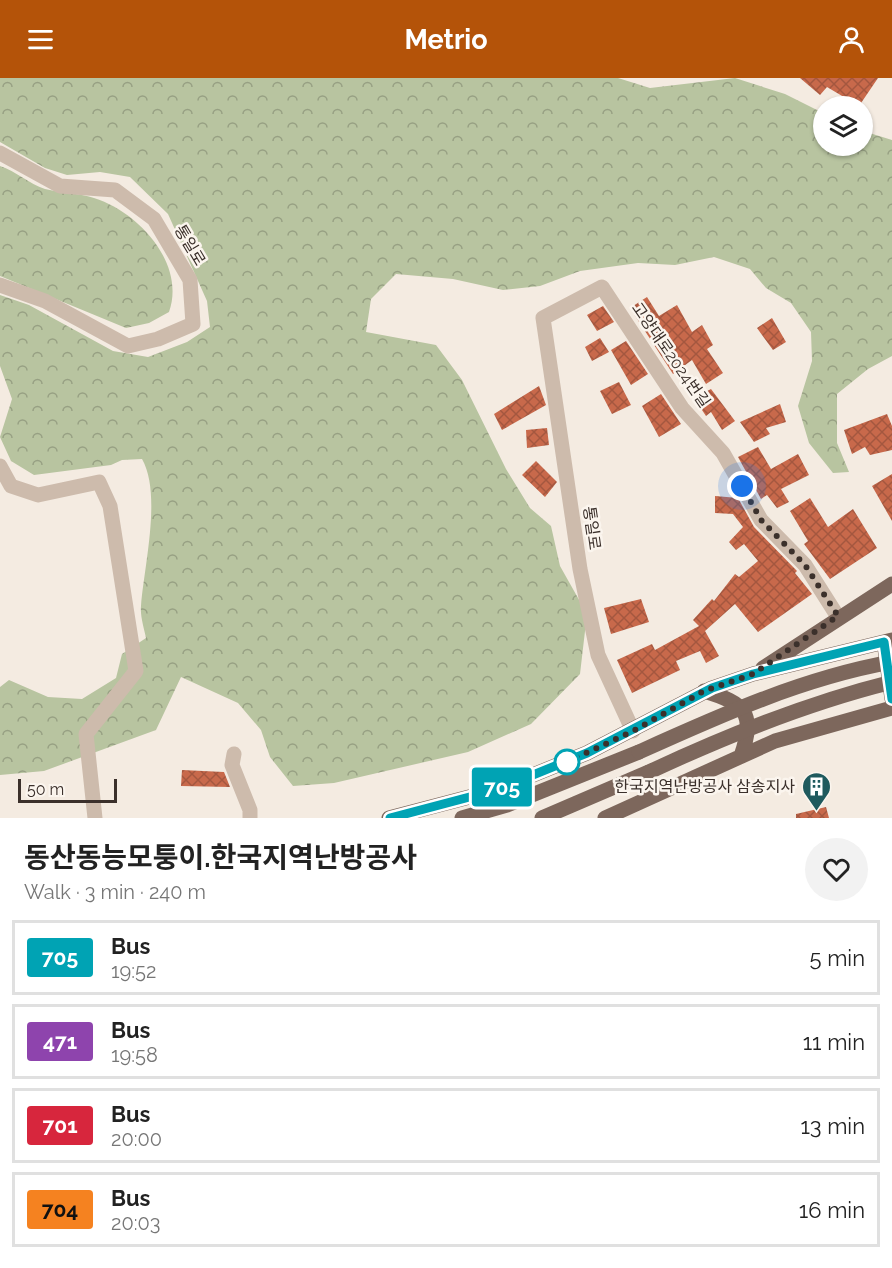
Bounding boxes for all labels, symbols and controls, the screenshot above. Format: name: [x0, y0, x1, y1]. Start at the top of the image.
icon: menu: [24, 23, 57, 56]
icon: person: [835, 23, 868, 56]
text: Metrio: [404, 24, 488, 55]
map controls: [813, 96, 873, 156]
button: layers: [813, 96, 873, 156]
street label: 통일로: [170, 221, 210, 269]
street label: 고양대로2024번길: [628, 299, 714, 411]
your location: [727, 471, 757, 501]
street label: 통일로: [580, 505, 605, 551]
unlabelled marker: [554, 749, 580, 775]
line badge: 705: [468, 768, 536, 806]
building icon: 한국지역난방공사 삼송지사: [800, 770, 832, 812]
text: 705: [484, 775, 520, 800]
scale bar: [18, 776, 117, 804]
place label: 한국지역난방공사 삼송지사: [614, 777, 795, 796]
text: 50 m: [27, 780, 64, 799]
button: heart: [805, 838, 868, 901]
text: 동산동능모퉁이.한국지역난방공사: [24, 841, 417, 874]
text: Walk · 3 min · 240 m: [24, 880, 206, 904]
text: Bus: [111, 933, 150, 959]
text: 705: [42, 945, 78, 970]
text: 5 min: [810, 945, 865, 971]
text: 19:52: [111, 959, 156, 983]
text: Bus: [111, 1017, 150, 1043]
text: 471: [43, 1029, 77, 1054]
text: 11 min: [803, 1029, 865, 1055]
text: 19:58: [111, 1043, 158, 1067]
text: Bus: [111, 1101, 150, 1127]
text: 701: [42, 1113, 78, 1138]
text: 13 min: [800, 1113, 865, 1139]
text: 20:00: [111, 1127, 162, 1151]
text: Bus: [111, 1185, 150, 1211]
text: 704: [42, 1197, 78, 1222]
text: 16 min: [799, 1197, 865, 1223]
text: 20:03: [111, 1211, 160, 1235]

